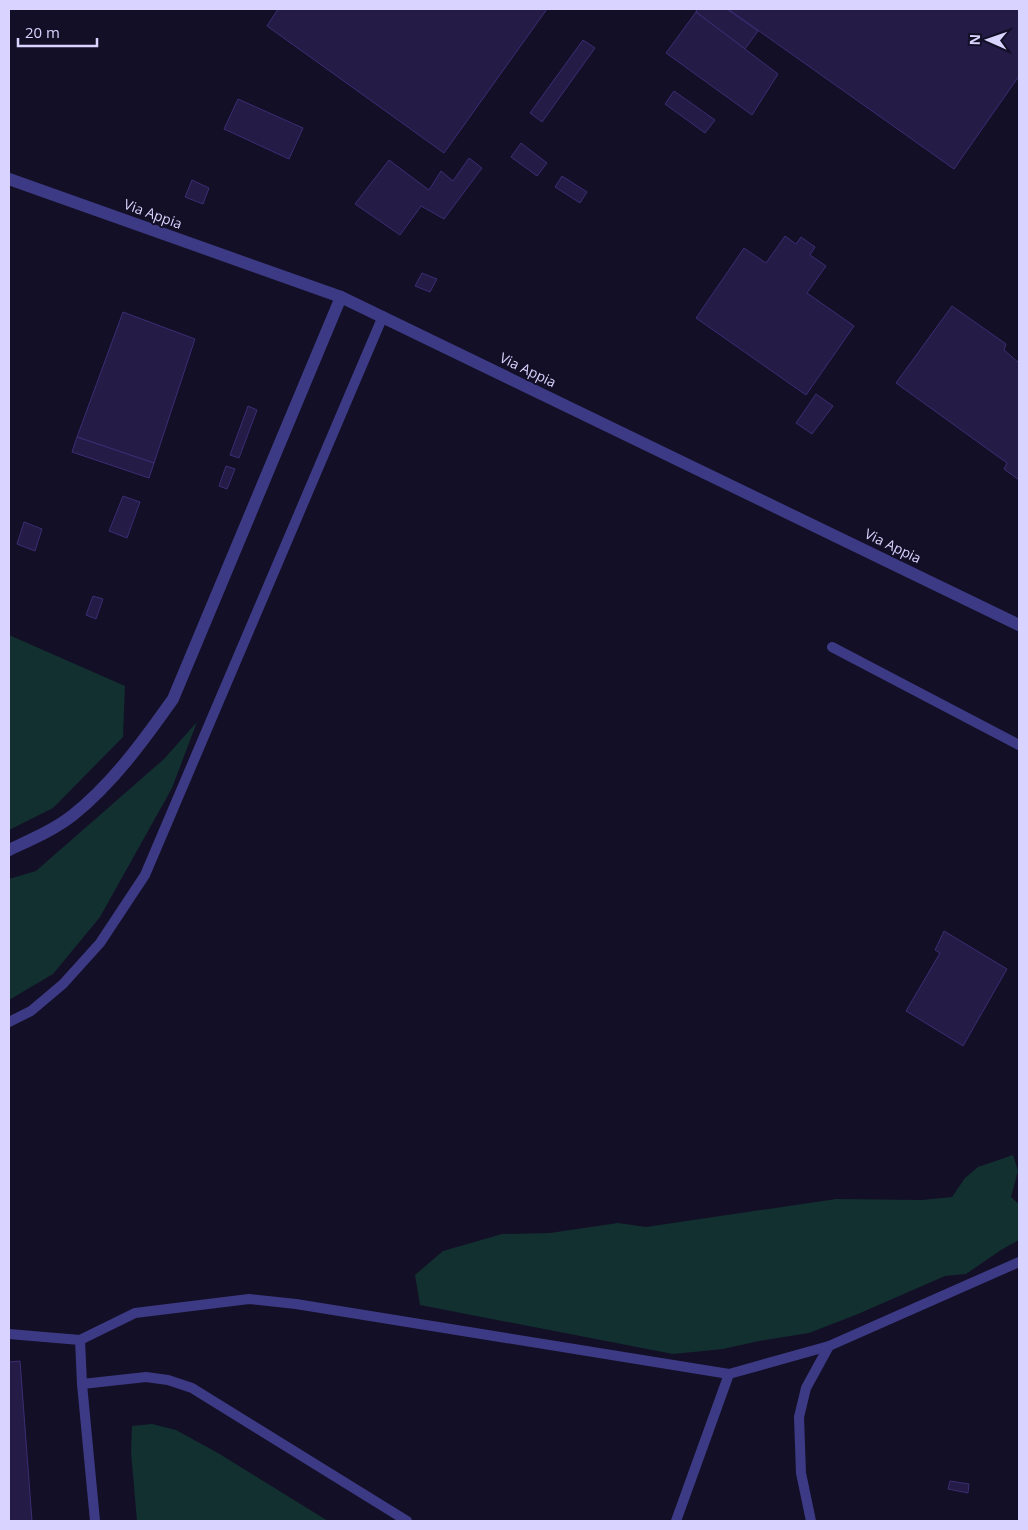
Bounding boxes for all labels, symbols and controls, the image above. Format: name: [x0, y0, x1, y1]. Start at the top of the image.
scale bar: [18, 15, 96, 47]
north arrow: [963, 15, 1013, 65]
text: 20 m: [25, 22, 60, 42]
text: N: [965, 34, 984, 46]
street label: Via Appia: [121, 194, 185, 233]
street label: Via Appia: [497, 348, 560, 391]
street label: Via Appia: [862, 524, 925, 567]

